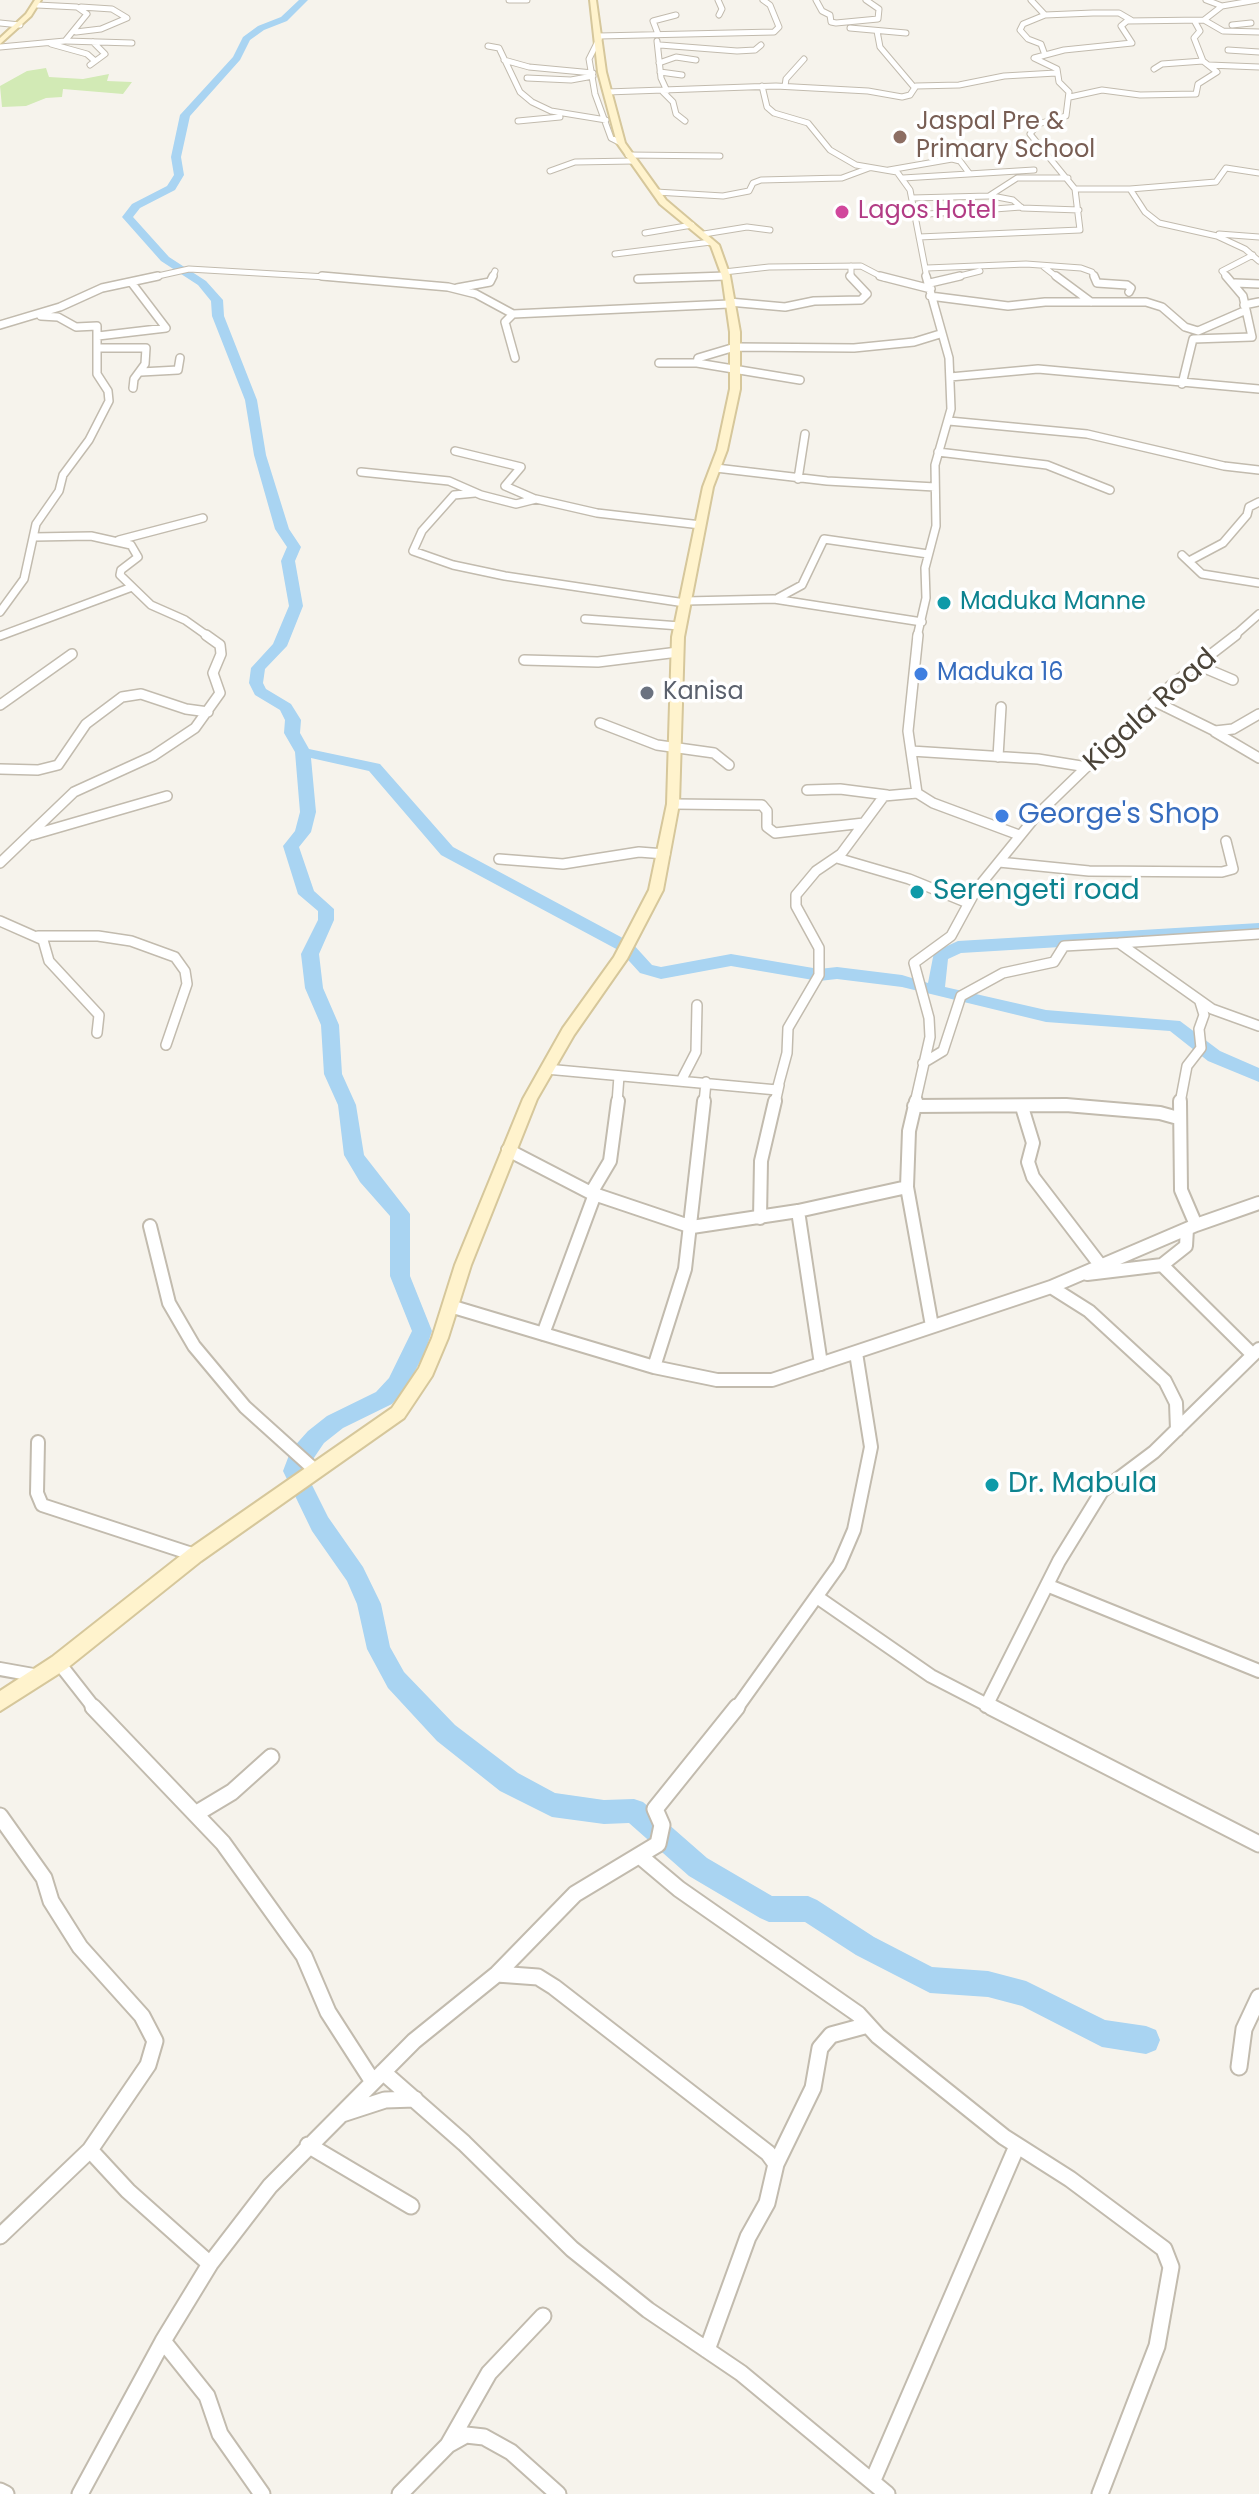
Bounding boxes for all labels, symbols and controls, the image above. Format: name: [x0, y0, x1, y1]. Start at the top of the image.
place label: Jaspal Pre & Primary School: [916, 109, 1095, 165]
marker: Jaspal Pre & Primary School: [891, 128, 909, 146]
place label: Lagos Hotel: [858, 198, 997, 226]
marker: Lagos Hotel: [833, 203, 851, 221]
place label: Maduka Manne: [960, 589, 1146, 617]
marker: Maduka Manne: [935, 594, 953, 612]
street label: Kigala Road: [1077, 642, 1225, 780]
place label: Maduka 16: [937, 660, 1063, 688]
marker: Maduka 16: [912, 665, 930, 683]
place label: Kanisa: [663, 679, 744, 707]
marker: Kanisa: [638, 684, 656, 702]
place label: George's Shop: [1018, 799, 1220, 833]
marker: George's Shop: [993, 807, 1011, 825]
place label: Serengeti road: [933, 875, 1140, 909]
marker: Serengeti road: [908, 883, 926, 901]
place label: Dr. Mabula: [1008, 1468, 1157, 1502]
marker: Dr. Mabula: [983, 1476, 1001, 1494]

